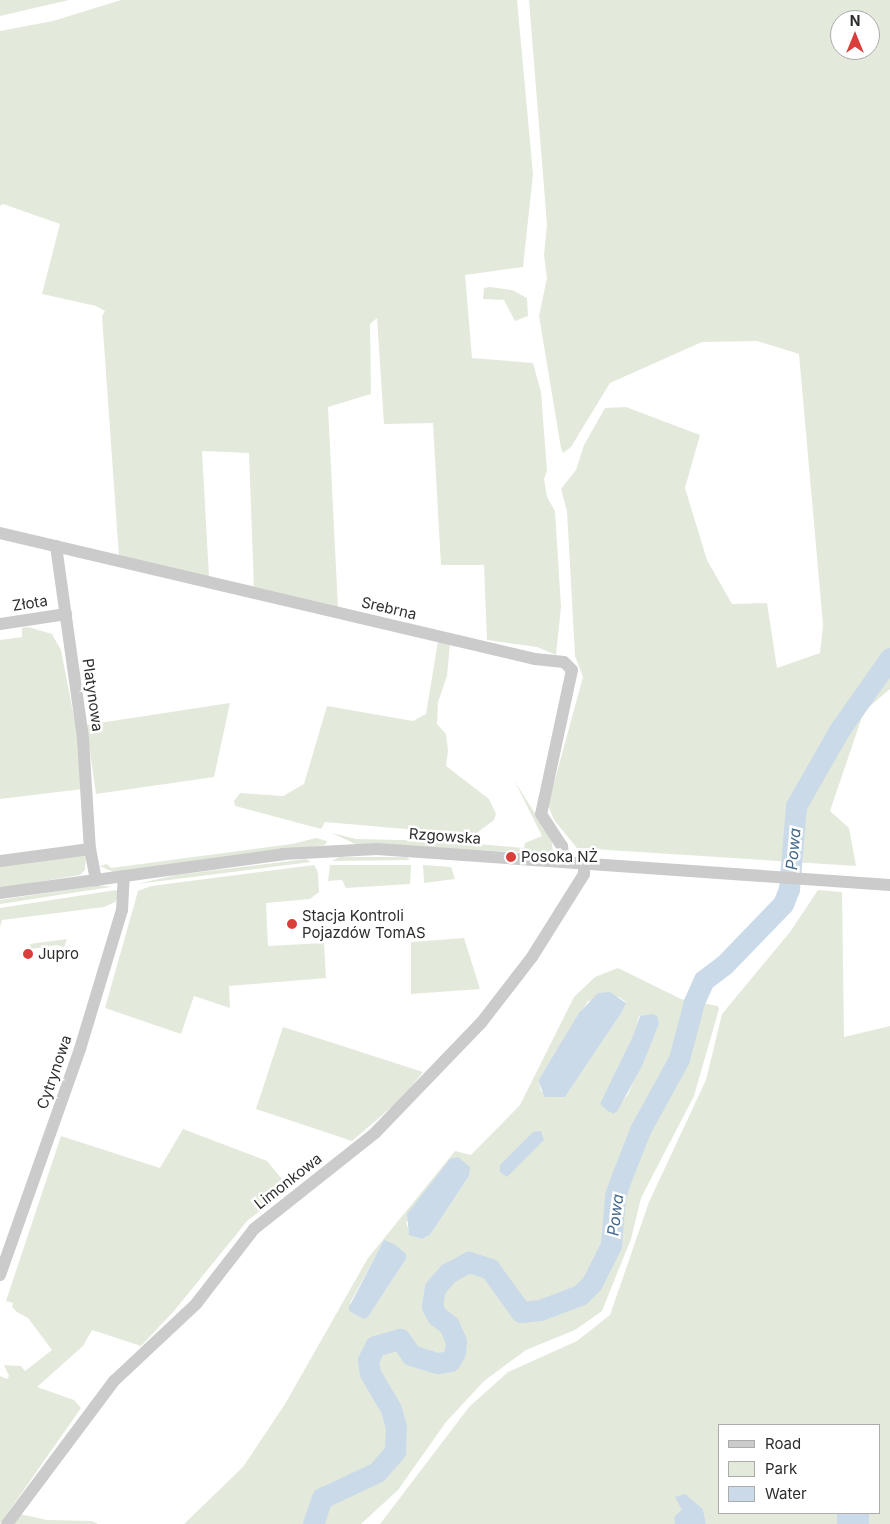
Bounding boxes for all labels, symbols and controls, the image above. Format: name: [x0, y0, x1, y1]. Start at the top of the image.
north arrow: [830, 10, 880, 60]
text: N: [850, 12, 860, 29]
street label: Złota: [11, 591, 49, 615]
street label: Srebrna: [360, 593, 418, 623]
street label: Platynowa: [79, 657, 107, 733]
street label: Rzgowska: [408, 824, 482, 848]
water label: Powa: [782, 827, 804, 871]
place label: Posoka NŻ: [521, 848, 598, 866]
marker: Posoka NŻ: [505, 851, 517, 863]
place label: Stacja Kontroli Pojazdów TomAS: [302, 906, 426, 941]
marker: Stacja Kontroli Pojazdów TomAS: [286, 918, 298, 930]
place label: Jupro: [38, 945, 79, 963]
marker: Jupro: [22, 948, 34, 960]
street label: Cytrynowa: [33, 1033, 75, 1111]
street label: Limonkowa: [251, 1149, 325, 1213]
water label: Powa: [603, 1193, 627, 1237]
legend: [718, 1424, 880, 1514]
text: Road: [765, 1434, 801, 1453]
text: Park: [765, 1459, 797, 1478]
text: Water: [765, 1484, 807, 1503]

